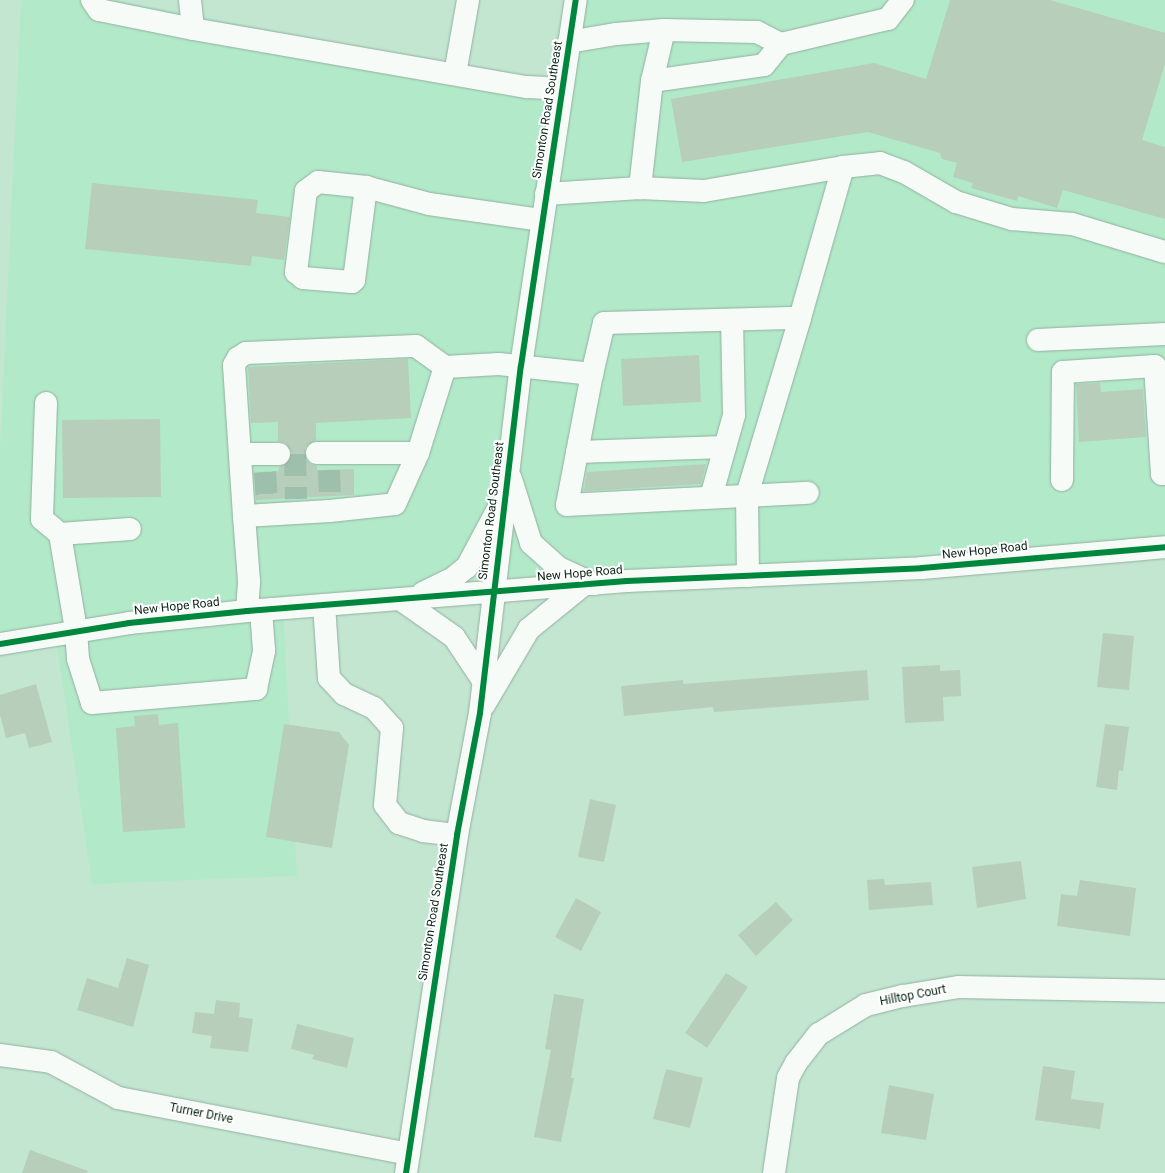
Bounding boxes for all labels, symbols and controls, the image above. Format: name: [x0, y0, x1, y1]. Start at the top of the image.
street label: Simonton Road Southeast: [530, 40, 566, 180]
street label: Simonton Road Southeast: [476, 441, 508, 581]
street label: New Hope Road: [942, 539, 1028, 563]
street label: New Hope Road: [537, 563, 623, 585]
street label: New Hope Road: [134, 595, 220, 619]
street label: Simonton Road Southeast: [416, 842, 452, 982]
street label: Hilltop Court: [879, 983, 947, 1009]
street label: Turner Drive: [168, 1101, 234, 1127]

